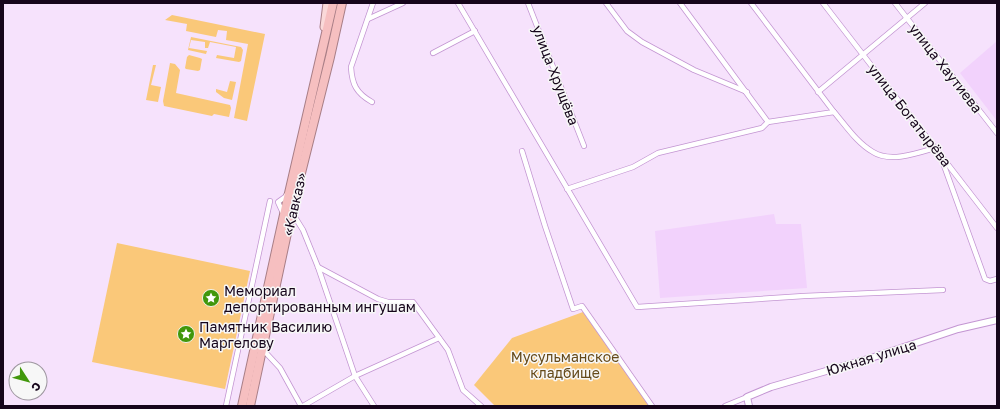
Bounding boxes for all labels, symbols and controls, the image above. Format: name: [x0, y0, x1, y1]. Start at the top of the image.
street label: улица Хаутиева: [906, 20, 986, 116]
street label: улица Хрущёва: [529, 23, 583, 127]
street label: улица Богатырёва: [865, 60, 955, 170]
street label: «Кавказ»: [279, 171, 310, 237]
place label: Мемориал депортированным ингушам: [224, 282, 416, 315]
place icon: Мемориал депортированным ингушам: [201, 288, 221, 308]
place label: Памятник Василию Маргелову: [199, 318, 332, 351]
place icon: Памятник Василию Маргелову: [176, 324, 196, 344]
street label: Южная улица: [824, 335, 918, 379]
park label: Мусульманское кладбище: [511, 348, 619, 381]
north arrow: [8, 361, 48, 401]
text: С: [29, 380, 44, 394]

